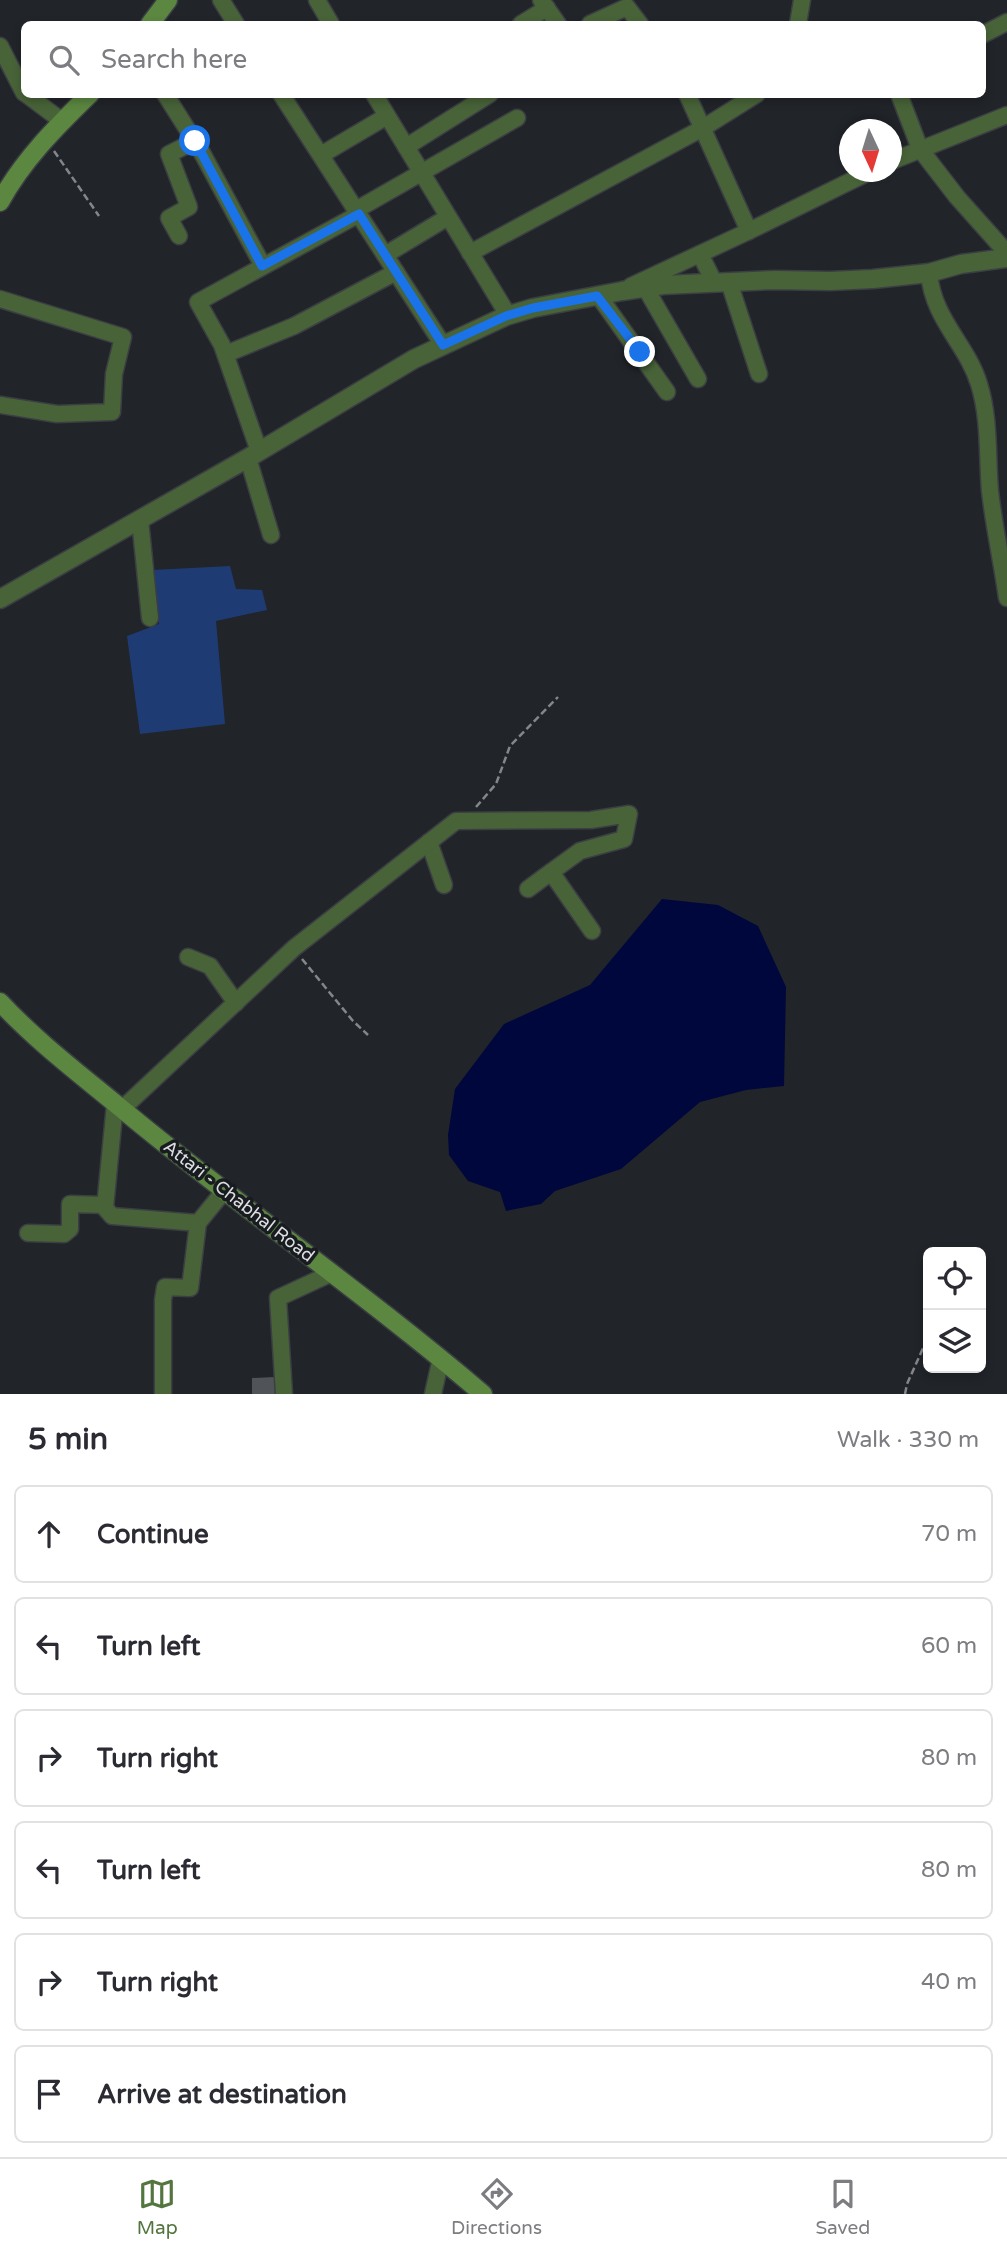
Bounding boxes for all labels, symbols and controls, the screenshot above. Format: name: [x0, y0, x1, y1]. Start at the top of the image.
search box: [21, 21, 986, 98]
icon: search: [45, 41, 83, 79]
text: Search here: [101, 44, 247, 75]
north arrow: [839, 119, 902, 182]
route start: [179, 125, 210, 156]
route end: [624, 336, 655, 367]
street label: Attari - Chabhal Road: [159, 1135, 319, 1267]
map controls: [923, 1247, 986, 1373]
button: locate: [923, 1247, 986, 1310]
button: layers: [923, 1310, 986, 1373]
text: 5 min: [28, 1421, 108, 1458]
text: Walk · 330 m: [837, 1426, 979, 1454]
icon: ahead: [30, 1515, 68, 1553]
text: Continue: [97, 1519, 209, 1550]
text: 70 m: [921, 1520, 977, 1548]
icon: left: [30, 1627, 68, 1665]
text: Turn left: [97, 1631, 200, 1662]
text: 60 m: [921, 1632, 977, 1660]
icon: right: [30, 1739, 68, 1777]
text: Turn right: [97, 1743, 218, 1774]
text: 80 m: [921, 1744, 977, 1772]
icon: left: [30, 1851, 68, 1889]
text: Turn left: [97, 1855, 200, 1886]
text: 80 m: [921, 1856, 977, 1884]
icon: right: [30, 1963, 68, 2001]
text: Turn right: [97, 1967, 218, 1998]
text: 40 m: [921, 1968, 977, 1996]
icon: arrive: [30, 2075, 68, 2113]
text: Arrive at destination: [97, 2079, 347, 2110]
tab: Map: [137, 2175, 178, 2239]
tab: Directions: [451, 2175, 542, 2239]
tab: Saved: [815, 2175, 870, 2239]

